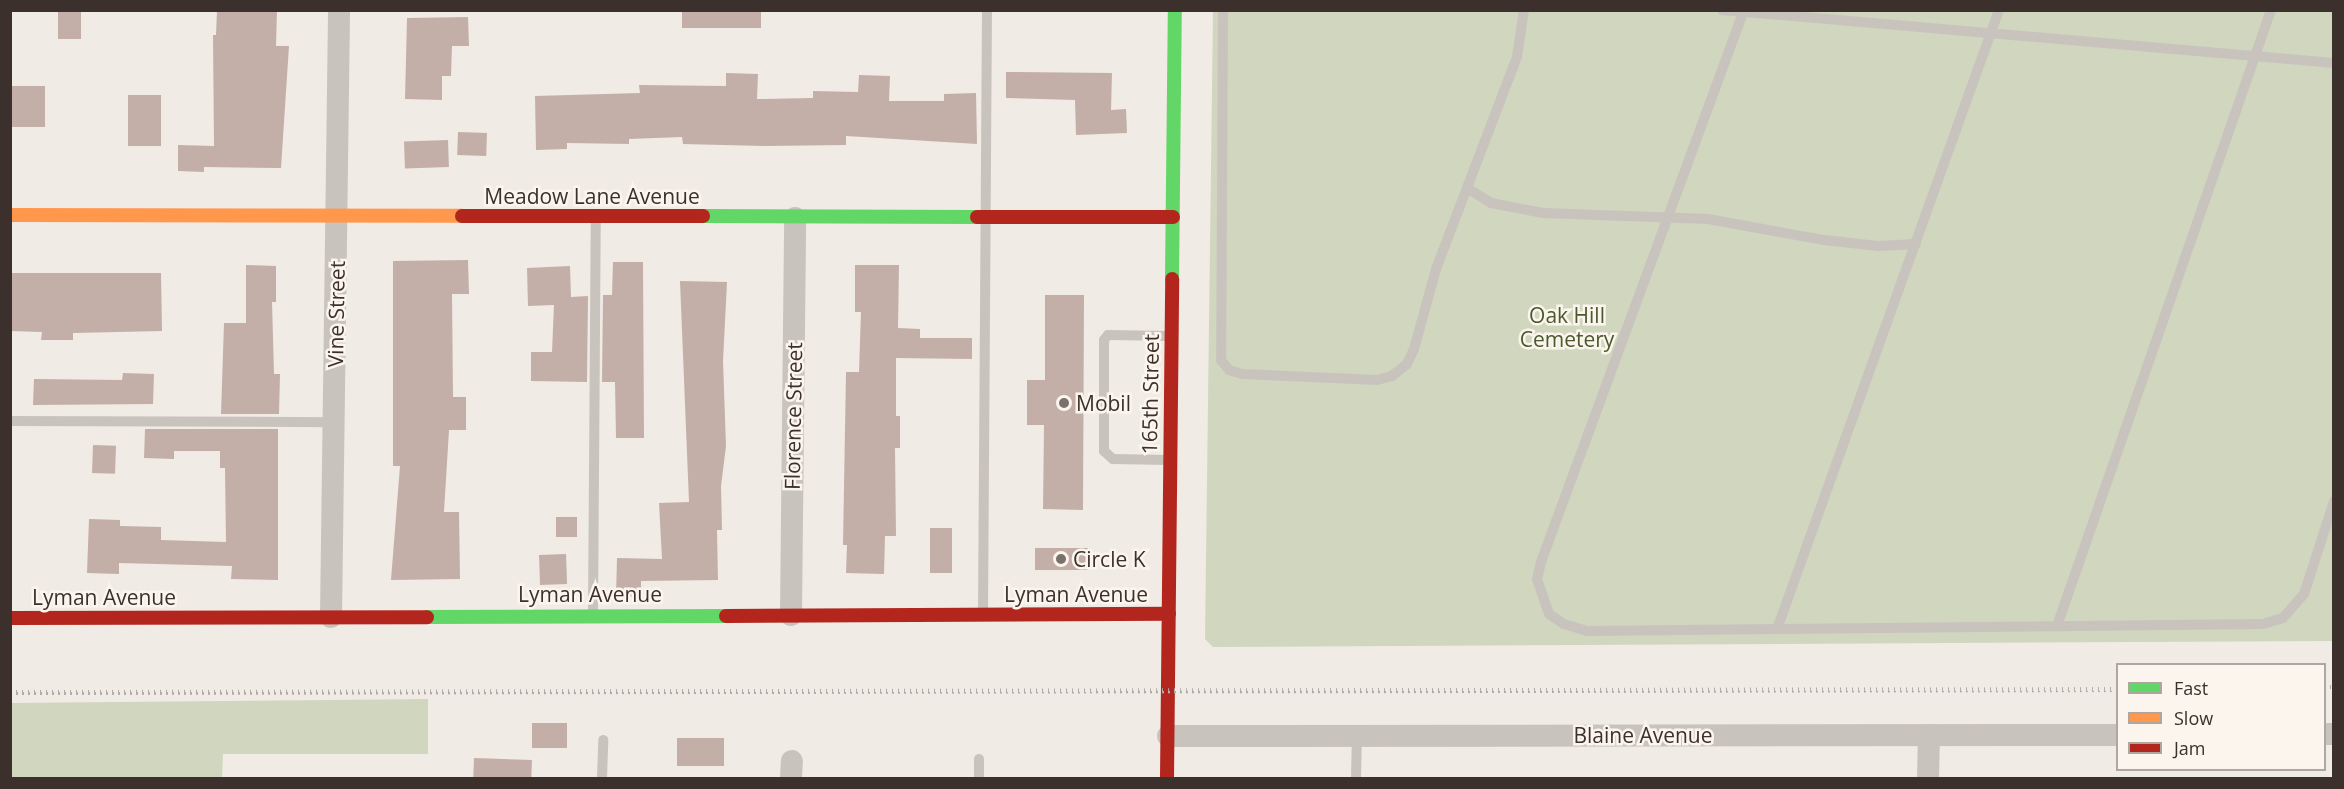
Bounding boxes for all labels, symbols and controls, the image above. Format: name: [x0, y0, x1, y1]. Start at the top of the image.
street label: Meadow Lane Avenue: [484, 183, 700, 209]
street label: Vine Street: [322, 260, 350, 368]
park label: Oak Hill Cemetery: [1520, 302, 1614, 352]
street label: 165th Street: [1136, 334, 1164, 454]
street label: Florence Street: [779, 342, 807, 490]
place label: Mobil: [1076, 390, 1131, 416]
marker: Mobil: [1057, 396, 1071, 410]
place label: Circle K: [1073, 546, 1146, 572]
marker: Circle K: [1054, 552, 1068, 566]
street label: Lyman Avenue: [518, 581, 662, 607]
street label: Lyman Avenue: [1004, 581, 1148, 607]
street label: Lyman Avenue: [32, 584, 176, 610]
legend: [2116, 663, 2326, 771]
text: Fast: [2174, 676, 2208, 700]
text: Slow: [2174, 706, 2213, 730]
street label: Blaine Avenue: [1573, 722, 1713, 748]
text: Jam: [2174, 736, 2206, 760]

